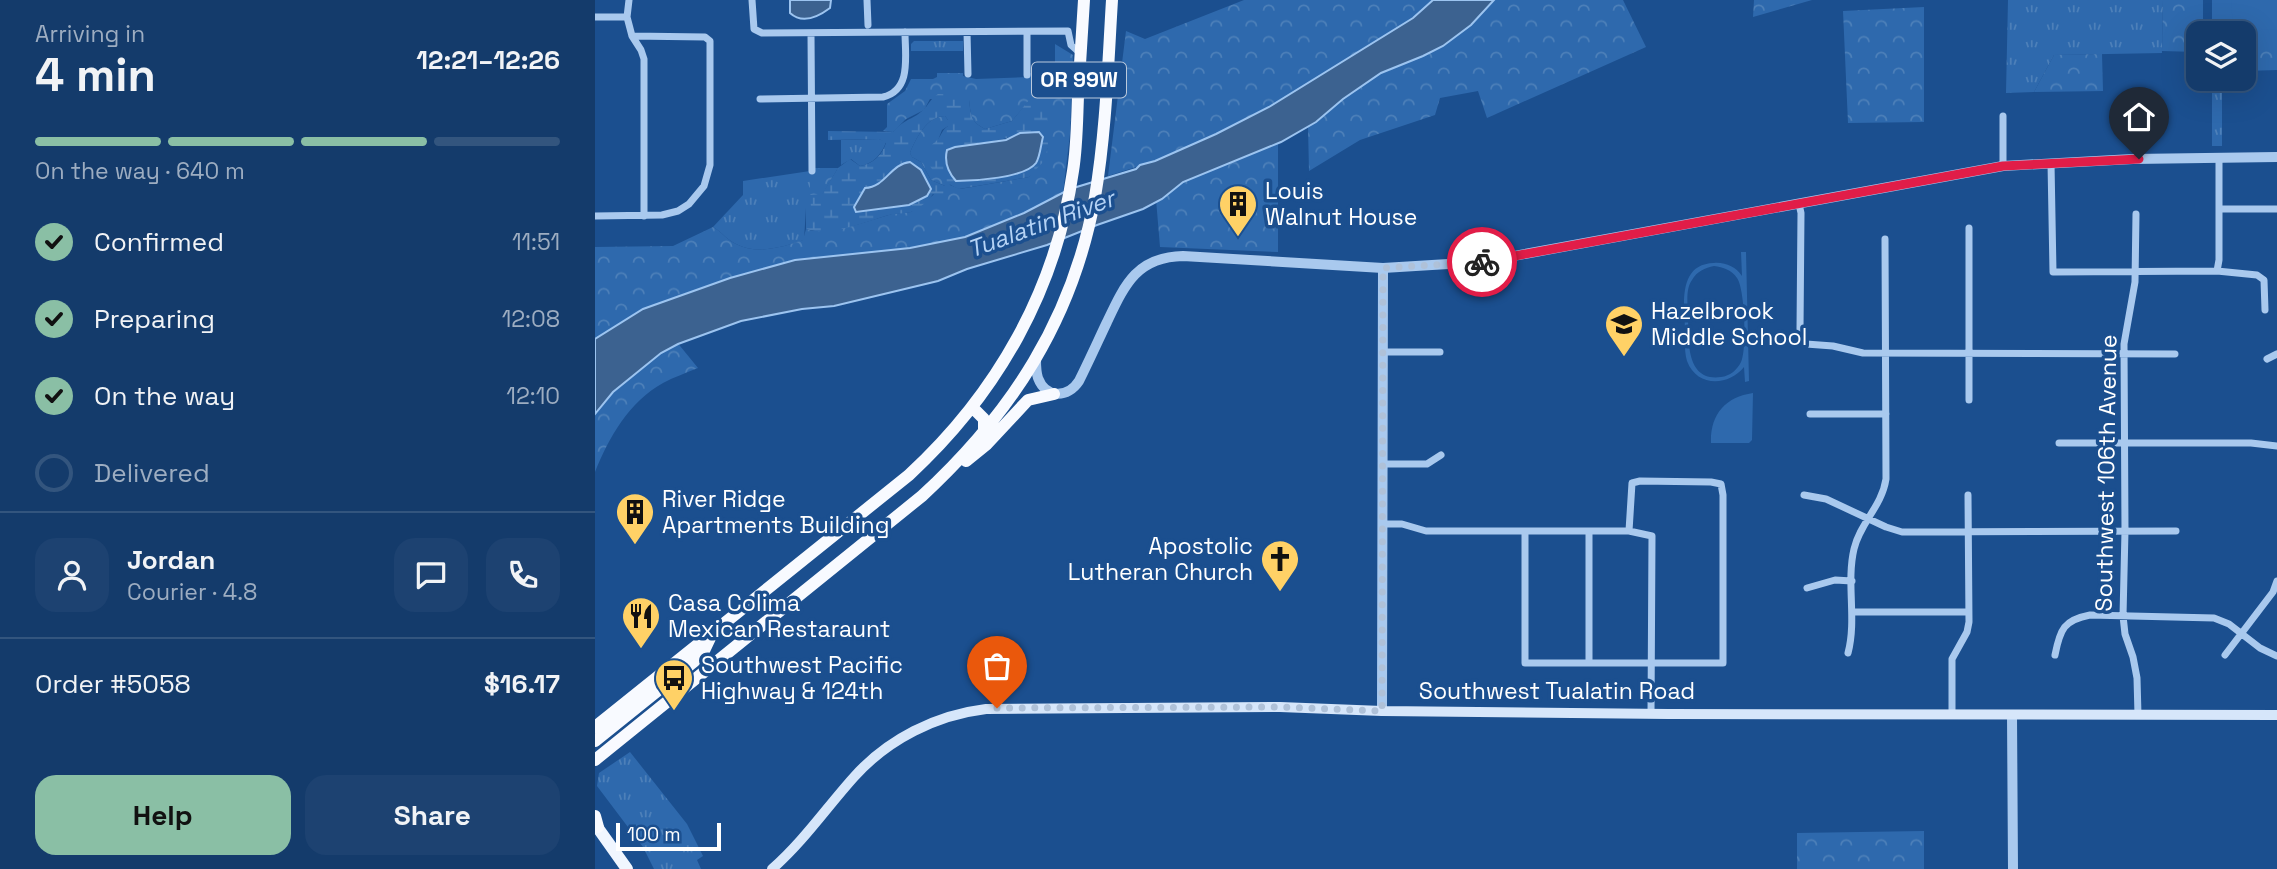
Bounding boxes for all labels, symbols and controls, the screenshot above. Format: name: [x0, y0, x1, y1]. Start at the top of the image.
text: Arriving in: [35, 19, 145, 49]
map controls: [2186, 21, 2256, 91]
button: layers: [2186, 21, 2256, 91]
text: 12:21–12:26: [416, 43, 560, 77]
text: 4 min: [35, 46, 156, 104]
road number: OR 99W: [1032, 62, 1126, 98]
pin: [2109, 87, 2169, 159]
icon: home: [2120, 98, 2158, 136]
text: On the way · 640 m: [35, 156, 245, 186]
place label: Louis Walnut House: [1265, 176, 1417, 232]
water label: Tualatin River: [963, 182, 1121, 264]
building icon: Louis Walnut House: [1217, 183, 1259, 238]
icon: check: [35, 223, 73, 261]
text: Confirmed: [94, 225, 224, 259]
text: 11:51: [512, 227, 560, 257]
courier: [1447, 227, 1517, 297]
icon: bike: [1463, 243, 1501, 281]
place label: Hazelbrook Middle School: [1651, 296, 1807, 352]
icon: check: [35, 300, 73, 338]
text: Preparing: [94, 302, 215, 336]
school or university icon: Hazelbrook Middle School: [1603, 303, 1645, 358]
text: 12:08: [502, 304, 560, 334]
street label: Southwest 106th Avenue: [2089, 334, 2123, 612]
icon: check: [35, 377, 73, 415]
text: On the way: [94, 379, 235, 413]
text: 12:10: [506, 381, 560, 411]
text: Delivered: [94, 456, 210, 490]
place label: River Ridge Apartments Building: [662, 484, 889, 540]
building icon: River Ridge Apartments Building: [614, 491, 656, 546]
place label: Apostolic Lutheran Church: [1068, 531, 1253, 587]
button: person: [35, 538, 109, 612]
button: chat: [394, 538, 468, 612]
button: phone: [486, 538, 560, 612]
church icon: Apostolic Lutheran Church: [1259, 538, 1301, 593]
text: Jordan: [127, 543, 215, 577]
text: Courier · 4.8: [127, 577, 257, 607]
place label: Casa Colima Mexican Restaraunt: [668, 588, 890, 644]
restaurant icon: Casa Colima Mexican Restaraunt: [620, 595, 662, 650]
pin: [967, 636, 1027, 708]
icon: bag: [978, 647, 1016, 685]
place label: Southwest Pacific Highway & 124th: [701, 650, 903, 706]
bus stop icon: Southwest Pacific Highway & 124th: [653, 657, 695, 712]
text: Order #5058: [35, 667, 191, 701]
text: $16.17: [484, 667, 560, 701]
street label: Southwest Tualatin Road: [1419, 676, 1695, 706]
button: Help: [35, 775, 291, 855]
button: Share: [305, 775, 560, 855]
scale bar: [616, 820, 721, 852]
text: 100 m: [627, 822, 681, 847]

